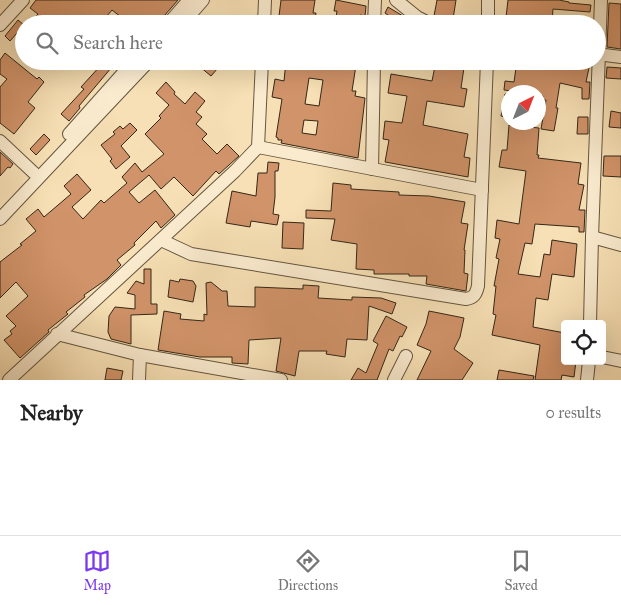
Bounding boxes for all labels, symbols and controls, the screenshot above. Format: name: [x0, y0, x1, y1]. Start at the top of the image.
search box: [15, 15, 606, 70]
icon: search: [33, 29, 61, 57]
text: Search here: [73, 31, 163, 54]
north arrow: [501, 85, 546, 130]
map controls: [561, 320, 606, 365]
button: locate: [561, 320, 606, 365]
text: Nearby: [20, 400, 83, 426]
text: 0 results: [546, 403, 601, 422]
tab: Map: [83, 547, 111, 594]
tab: Directions: [278, 547, 338, 594]
tab: Saved: [505, 547, 538, 594]

